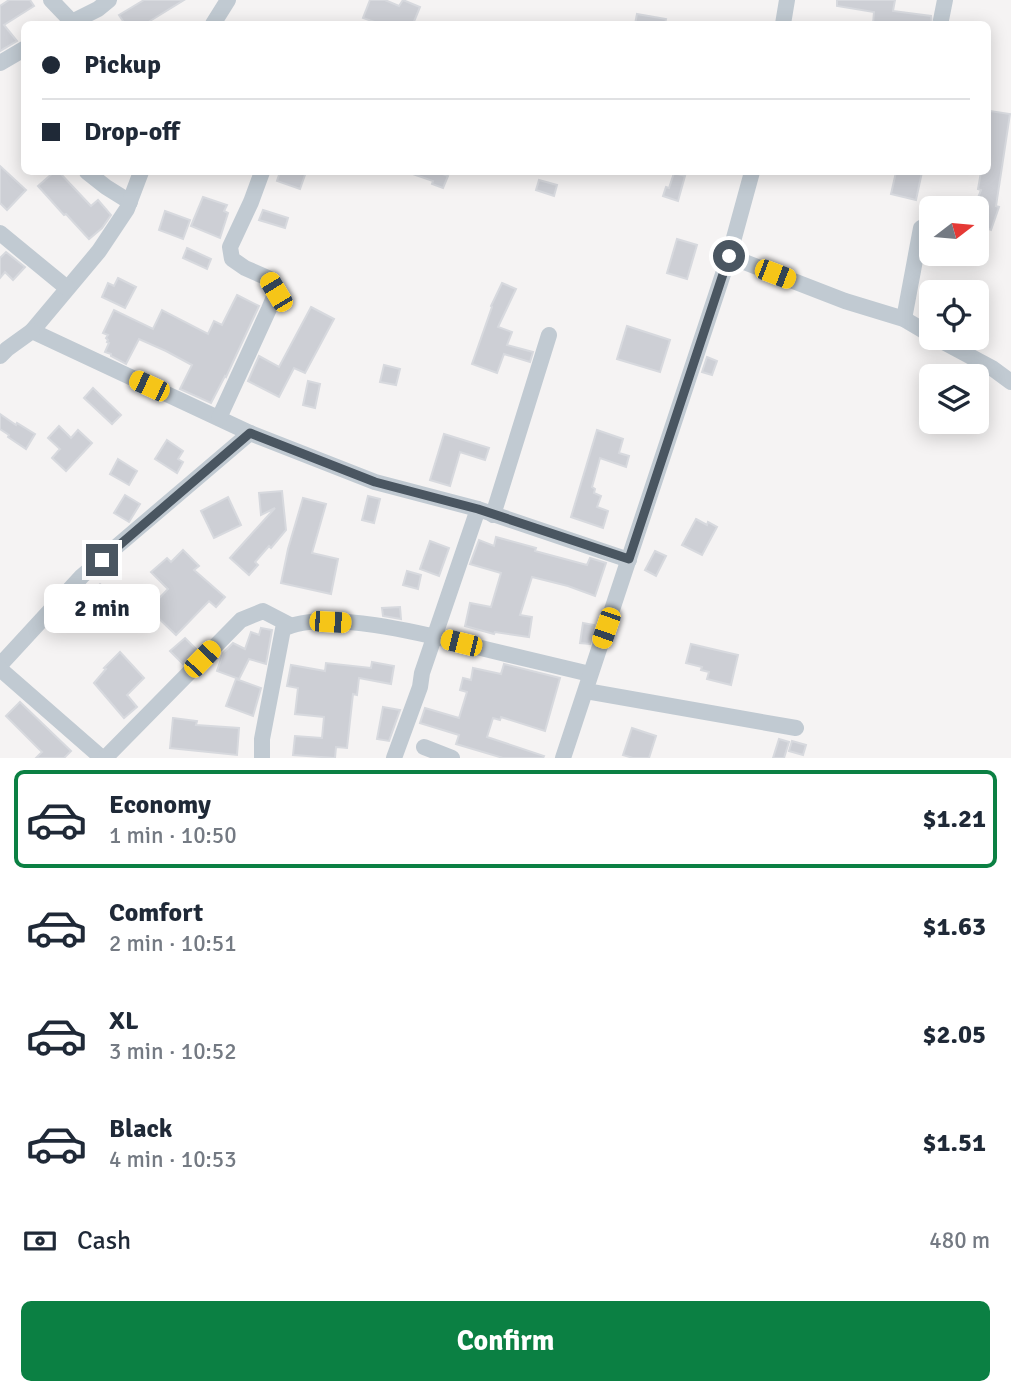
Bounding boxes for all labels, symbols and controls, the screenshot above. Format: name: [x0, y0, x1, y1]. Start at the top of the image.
text: Pickup: [84, 49, 161, 81]
text: Drop-off: [84, 116, 180, 148]
north arrow: [919, 196, 989, 266]
map controls: [919, 196, 989, 434]
route start: [713, 240, 745, 272]
car: [752, 257, 799, 291]
car: [257, 269, 296, 315]
button: locate: [919, 280, 989, 350]
button: layers: [919, 364, 989, 434]
car: [126, 368, 173, 404]
route end: [86, 544, 118, 576]
callout: 2 min: [44, 584, 160, 634]
text: 2 min: [74, 594, 130, 623]
car: [590, 605, 623, 651]
car: [309, 610, 352, 634]
car: [439, 628, 484, 658]
car: [180, 637, 225, 681]
icon: car: [25, 788, 88, 851]
text: Economy: [109, 789, 211, 821]
text: $1.21: [922, 803, 986, 835]
text: 1 min · 10:50: [109, 821, 237, 850]
icon: car: [25, 896, 88, 959]
text: Comfort: [109, 897, 203, 929]
text: $1.63: [922, 911, 986, 943]
text: 2 min · 10:51: [109, 929, 237, 958]
icon: car: [25, 1004, 88, 1067]
text: XL: [109, 1005, 139, 1037]
text: $2.05: [922, 1019, 986, 1051]
text: 3 min · 10:52: [109, 1037, 237, 1066]
icon: car: [25, 1112, 88, 1175]
text: Black: [109, 1113, 172, 1145]
text: $1.51: [922, 1127, 986, 1159]
text: 4 min · 10:53: [109, 1145, 237, 1174]
icon: cash: [21, 1222, 59, 1260]
text: Cash: [77, 1225, 131, 1257]
text: 480 m: [929, 1226, 990, 1255]
button: Confirm: [21, 1301, 990, 1381]

